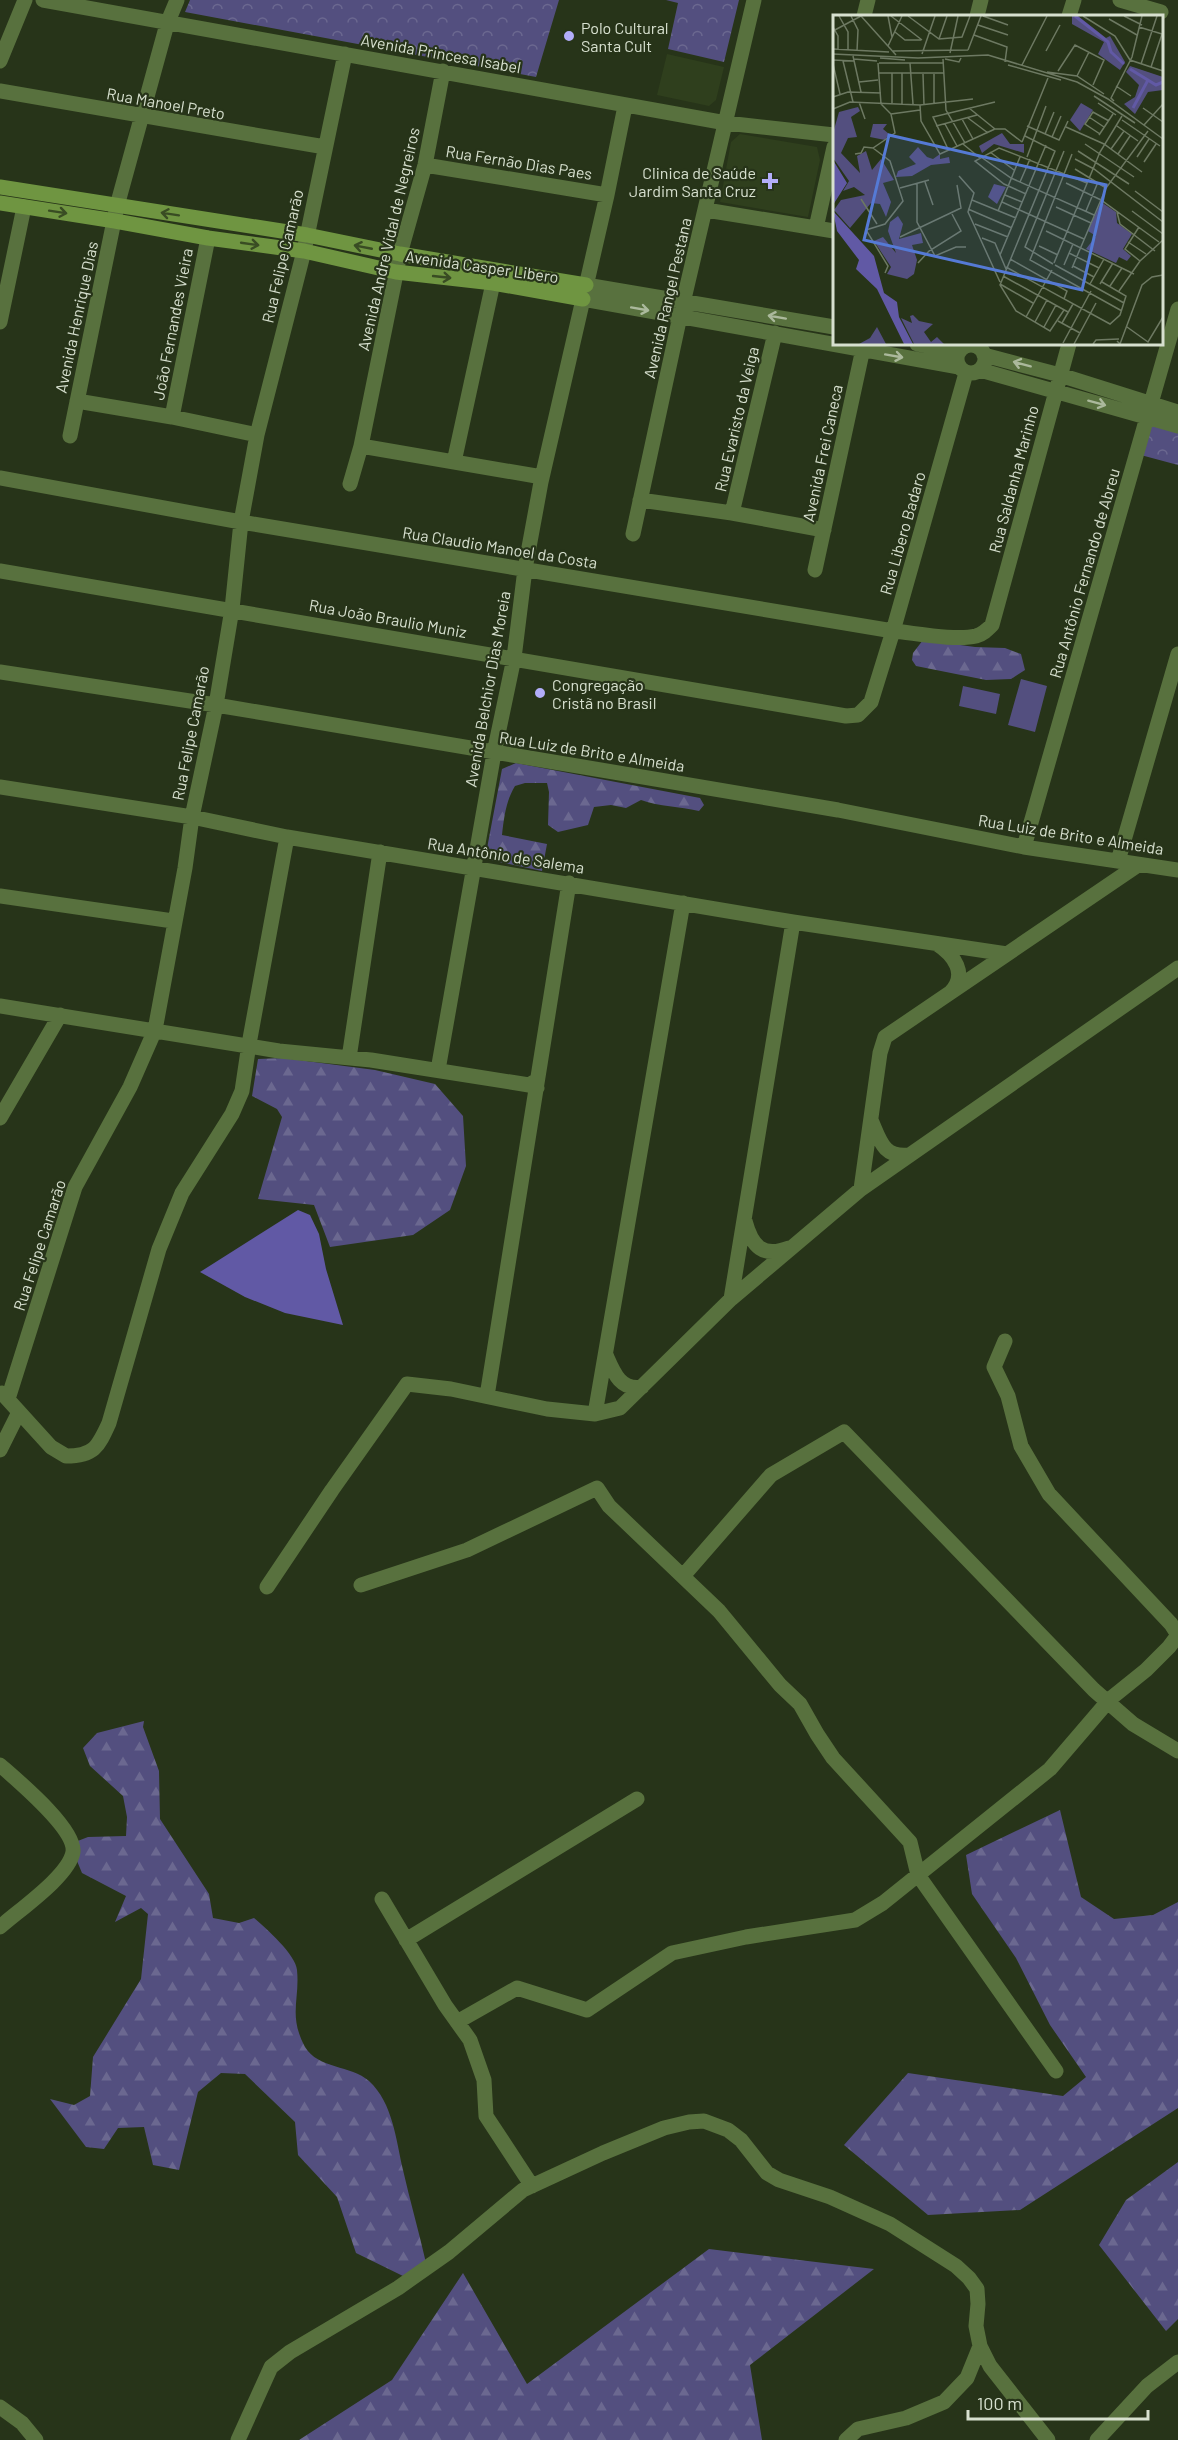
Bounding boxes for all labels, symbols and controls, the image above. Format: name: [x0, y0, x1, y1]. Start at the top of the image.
inset map: [833, 15, 1163, 345]
place label: Polo Cultural Santa Cult: [581, 18, 669, 55]
marker: Polo Cultural Santa Cult: [562, 29, 576, 43]
street label: Avenida Princesa Isabel: [359, 30, 523, 76]
street label: Rua Manoel Preto: [105, 83, 227, 123]
street label: Avenida Andre Vidal de Negreiros: [353, 126, 423, 352]
street label: Rua Fernão Dias Paes: [444, 141, 594, 183]
place label: Clinica de Saúde Jardim Santa Cruz: [629, 163, 756, 200]
marker: Clinica de Saúde Jardim Santa Cruz: [761, 172, 779, 190]
street label: Rua Felipe Camarão: [257, 187, 307, 325]
one-way arrow: [47, 207, 67, 218]
one-way arrow: [161, 209, 181, 220]
street label: Avenida Rangel Pestana: [639, 216, 695, 380]
street label: Avenida Henrique Dias: [51, 239, 101, 395]
one-way arrow: [240, 239, 260, 250]
one-way arrow: [353, 241, 373, 252]
street label: Avenida Casper Libero: [404, 246, 560, 286]
street label: João Fernandes Vieira: [148, 247, 196, 401]
one-way arrow: [432, 272, 452, 283]
one-way arrow: [630, 304, 650, 315]
one-way arrow: [768, 312, 787, 323]
street label: Rua Evaristo da Veiga: [710, 345, 762, 493]
one-way arrow: [884, 351, 904, 362]
one-way arrow: [1012, 358, 1031, 370]
street label: Avenida Frei Caneca: [798, 383, 846, 523]
one-way arrow: [1087, 398, 1106, 409]
street label: Rua Saldanha Marinho: [984, 403, 1042, 555]
street label: Rua Antônio Fernando de Abreu: [1045, 466, 1123, 680]
street label: Rua Libero Badaro: [875, 469, 929, 597]
street label: Rua Claudio Manoel da Costa: [401, 522, 599, 572]
street label: Avenida Belchior Dias Moreia: [460, 590, 514, 788]
street label: Rua João Braulio Muniz: [308, 595, 468, 641]
street label: Rua Felipe Camarão: [168, 664, 212, 802]
place label: Congregação Cristã no Brasil: [552, 675, 656, 712]
marker: Congregação Cristã no Brasil: [533, 686, 547, 700]
street label: Rua Luiz de Brito e Almeida: [498, 727, 686, 775]
street label: Rua Luiz de Brito e Almeida: [977, 810, 1165, 858]
street label: Rua Antônio de Salema: [426, 833, 586, 877]
street label: Rua Felipe Camarão: [9, 1177, 69, 1313]
scale bar: [968, 2383, 1148, 2421]
text: 100 m: [977, 2392, 1022, 2414]

